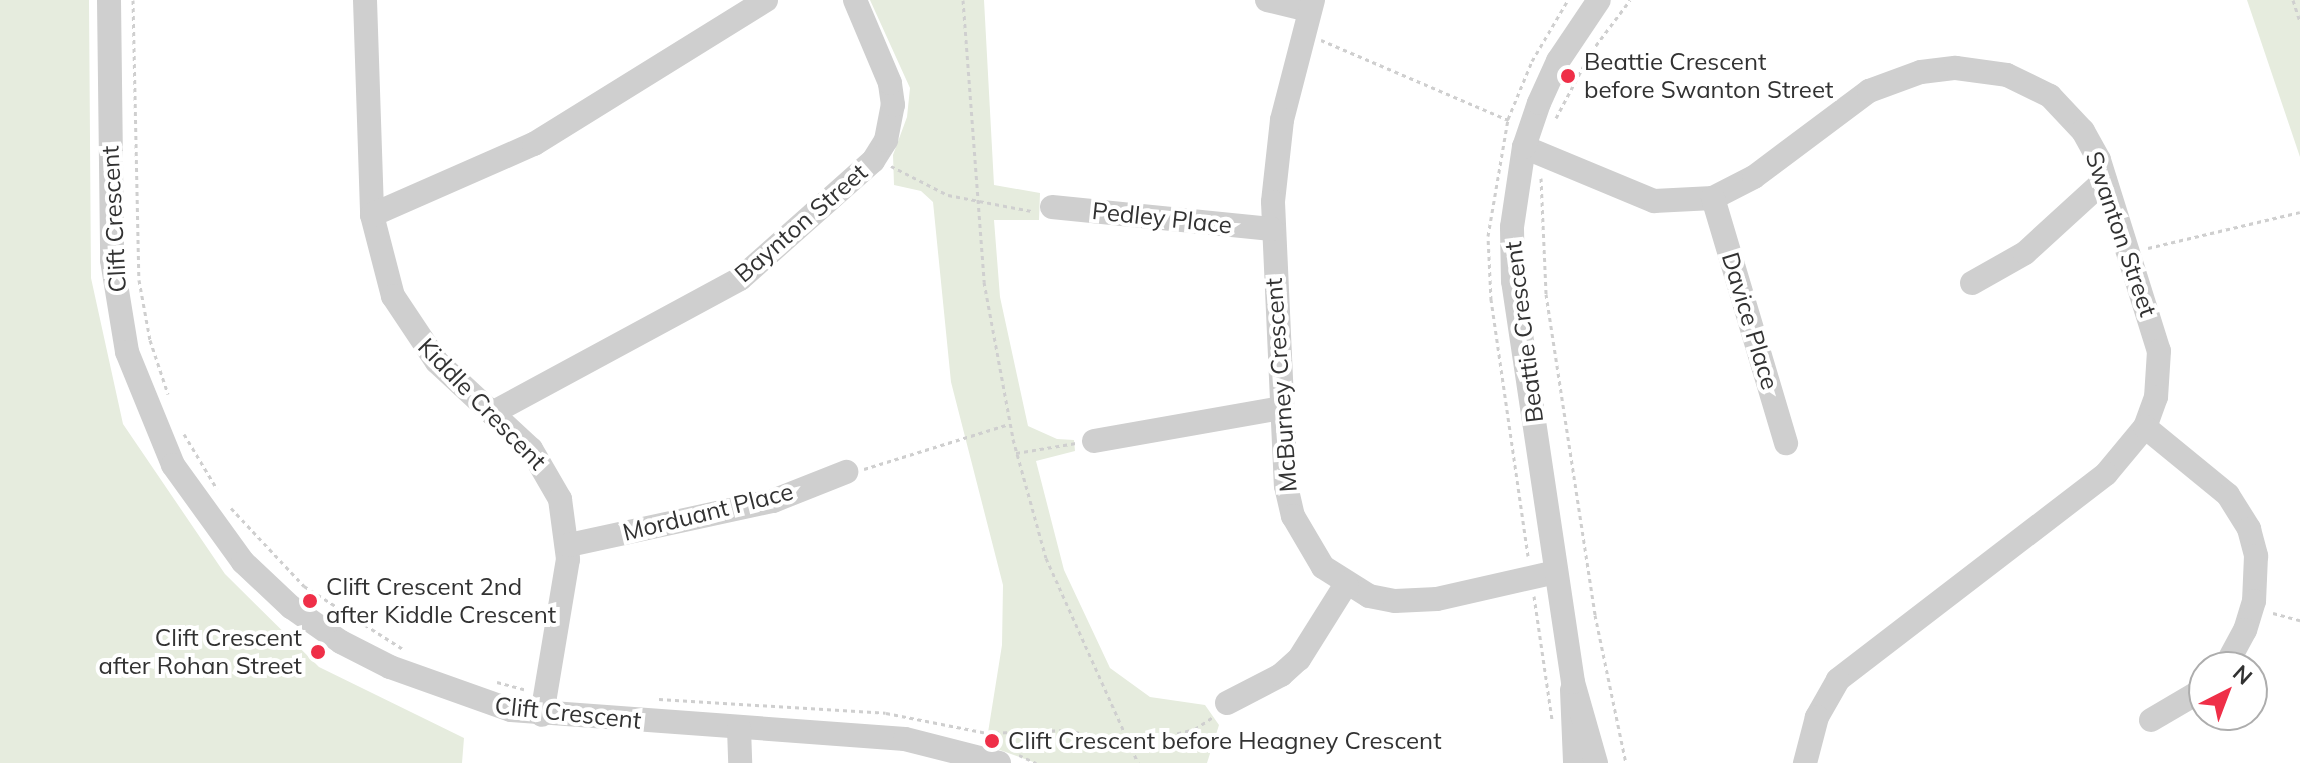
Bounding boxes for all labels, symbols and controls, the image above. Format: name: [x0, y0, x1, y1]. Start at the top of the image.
place label: Beattie Crescent before Swanton Street: [1584, 48, 1833, 104]
marker: Beattie Crescent before Swanton Street: [1559, 67, 1577, 85]
street label: Clift Crescent: [96, 145, 132, 293]
street label: Swanton Street: [2079, 148, 2163, 320]
street label: Baynton Street: [729, 158, 873, 288]
street label: Pedley Place: [1091, 196, 1233, 240]
street label: Beattie Crescent: [1499, 240, 1549, 424]
street label: Davice Place: [1715, 249, 1785, 393]
street label: McBurney Crescent: [1259, 277, 1303, 493]
street label: Kiddle Crescent: [412, 332, 552, 476]
street label: Morduant Place: [620, 477, 796, 547]
place label: Clift Crescent 2nd after Kiddle Crescent: [326, 573, 556, 629]
marker: Clift Crescent 2nd after Kiddle Crescent: [301, 592, 319, 610]
place label: Clift Crescent after Rohan Street: [99, 624, 302, 680]
marker: Clift Crescent after Rohan Street: [309, 643, 327, 661]
north arrow: [2188, 651, 2268, 731]
text: N: [2227, 659, 2258, 691]
street label: Clift Crescent: [493, 691, 643, 735]
place label: Clift Crescent before Heagney Crescent: [1008, 727, 1442, 755]
marker: Clift Crescent before Heagney Crescent: [983, 732, 1001, 750]

